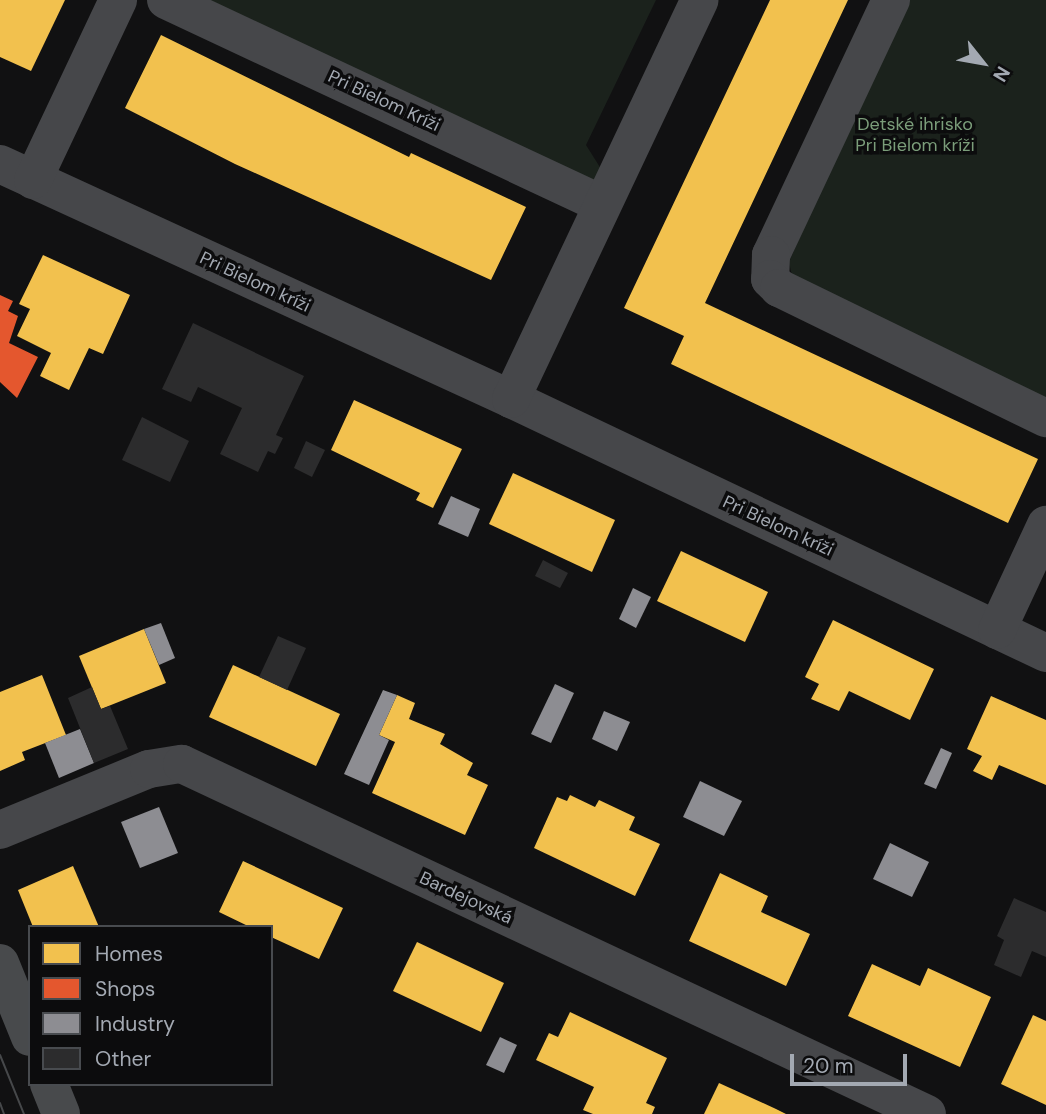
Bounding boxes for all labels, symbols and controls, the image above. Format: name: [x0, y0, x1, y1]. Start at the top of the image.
north arrow: [948, 28, 1018, 98]
text: N: [987, 62, 1016, 86]
street label: Pri Bielom Kríži: [325, 66, 443, 136]
park label: Detské ihrisko Pri Bielom kríži: [855, 114, 975, 156]
street label: Pri Bielom kríži: [196, 247, 314, 317]
street label: Pri Bielom kríži: [719, 491, 837, 561]
street label: Bardejovská: [416, 867, 516, 929]
legend: [28, 925, 273, 1086]
text: Homes: [95, 940, 163, 968]
text: Shops: [95, 975, 155, 1003]
text: Industry: [95, 1010, 175, 1038]
scale bar: [794, 1040, 911, 1084]
text: Other: [95, 1045, 151, 1073]
text: 20 m: [803, 1052, 854, 1080]

